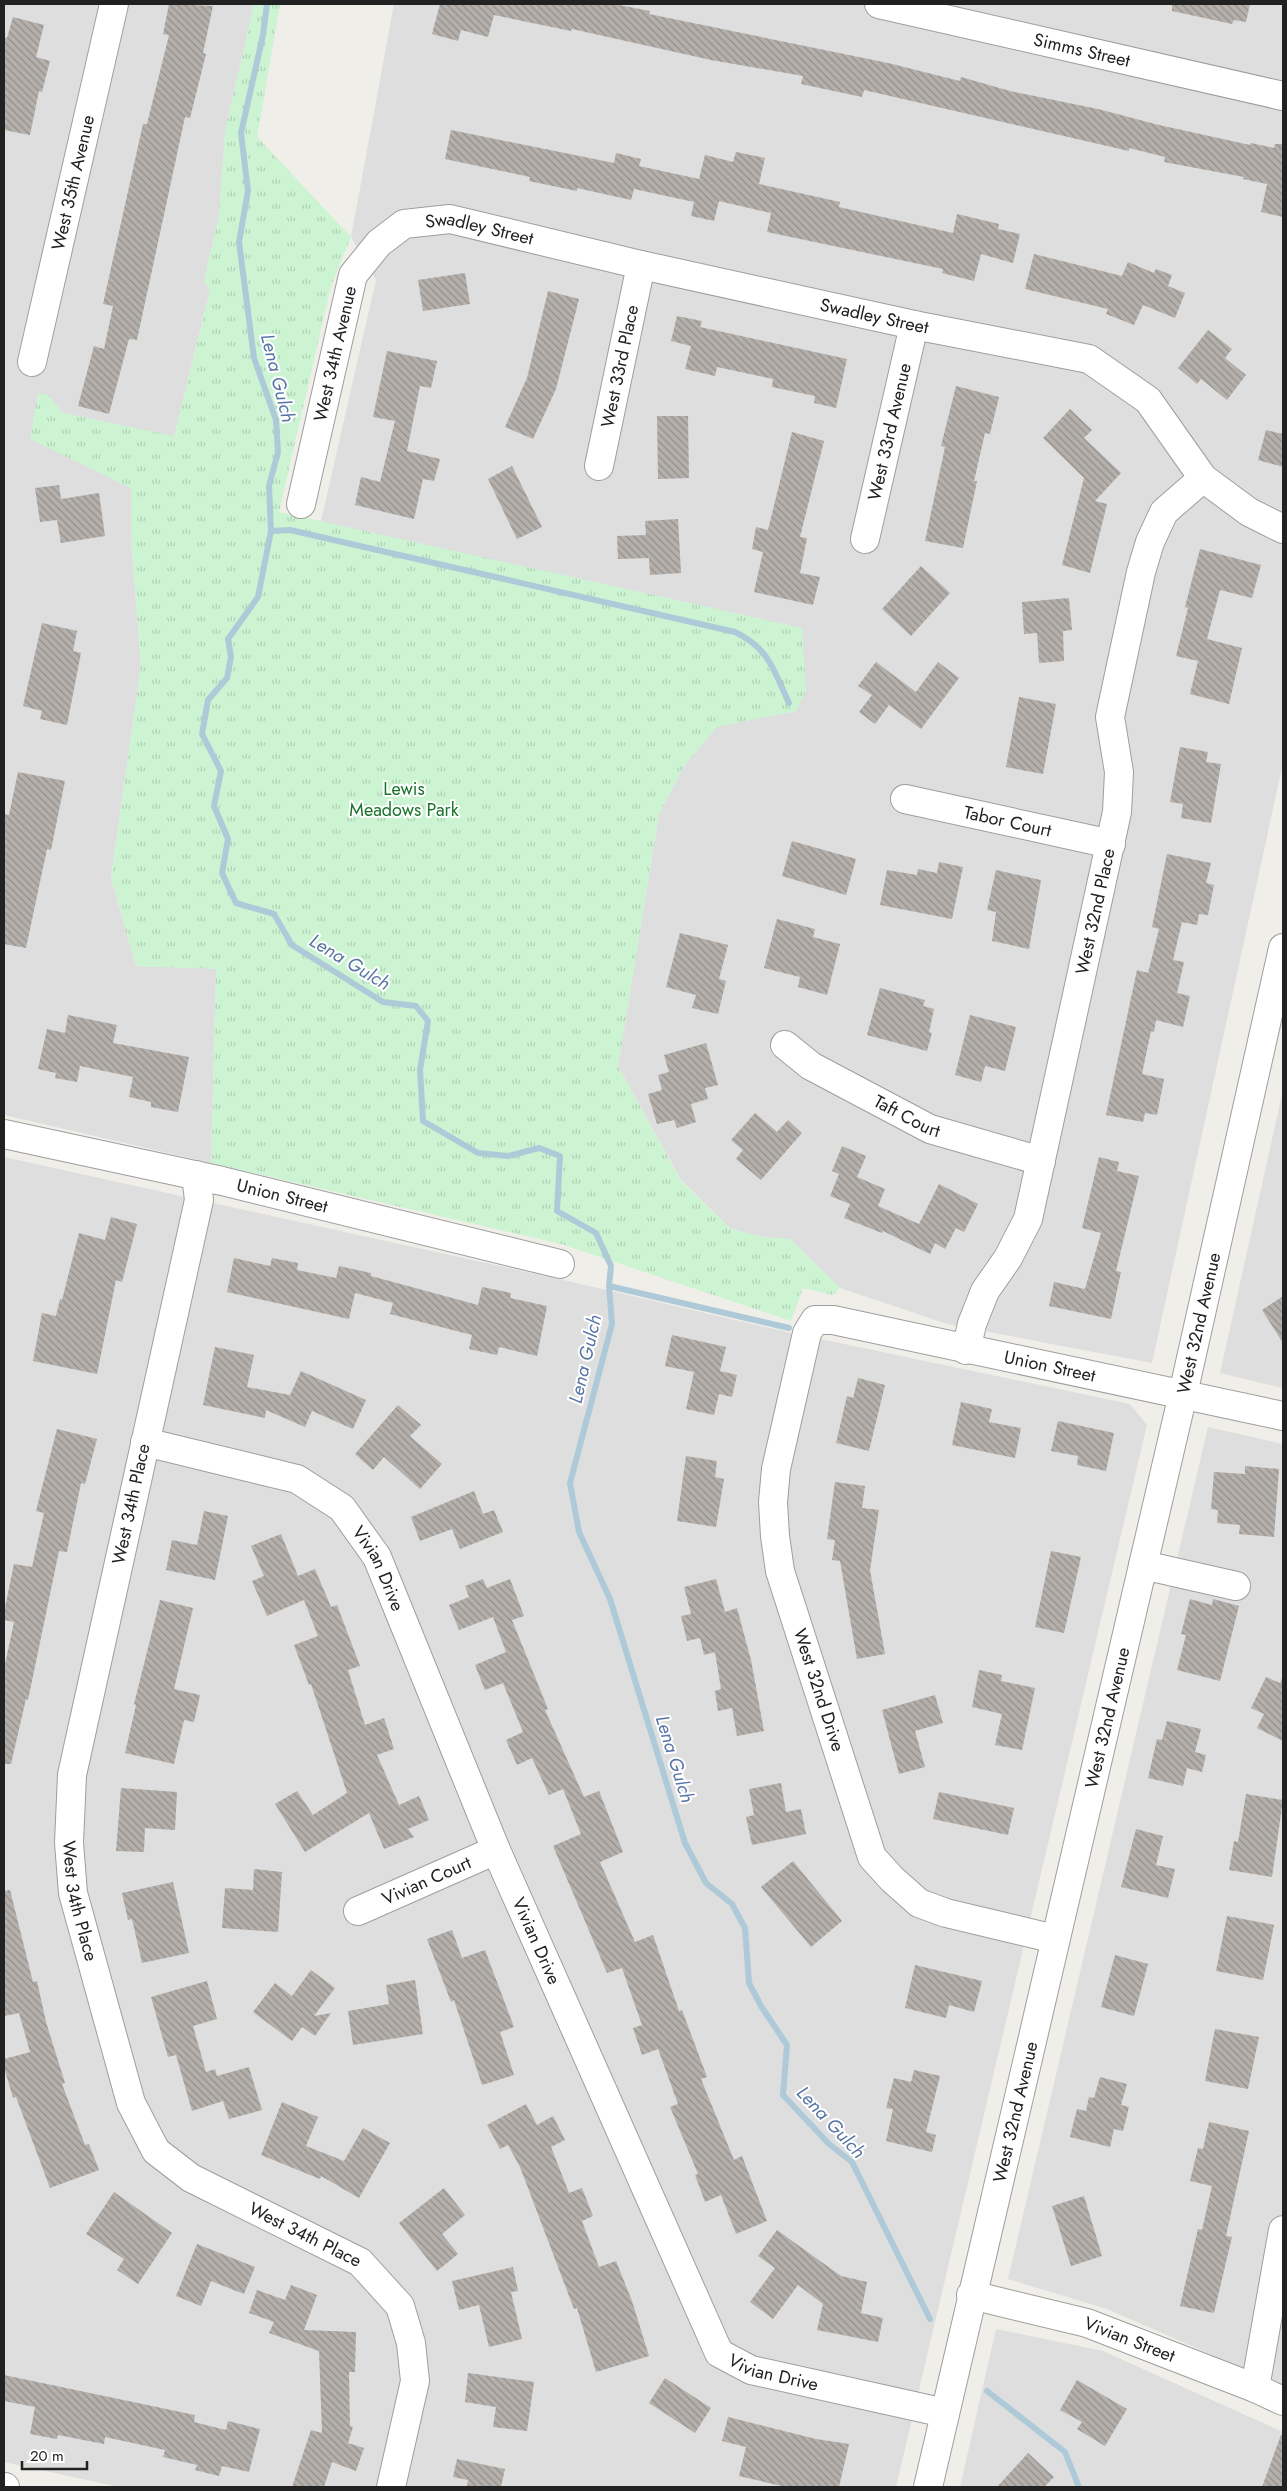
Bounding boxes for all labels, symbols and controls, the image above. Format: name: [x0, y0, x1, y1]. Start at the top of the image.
street label: Simms Street: [1031, 27, 1133, 74]
street label: West 35th Avenue: [45, 113, 101, 253]
street label: Swadley Street: [424, 206, 537, 252]
street label: West 34th Avenue: [307, 284, 363, 424]
street label: Swadley Street: [817, 292, 931, 341]
street label: West 33rd Place: [594, 302, 645, 430]
water label: Lena Gulch: [254, 331, 302, 425]
street label: West 33rd Avenue: [861, 360, 918, 503]
park label: Lewis Meadows Park: [349, 776, 459, 823]
street label: Tabor Court: [961, 799, 1055, 844]
street label: West 32nd Place: [1069, 846, 1122, 977]
water label: Lena Gulch: [304, 927, 396, 997]
street label: Taft Court: [869, 1088, 944, 1144]
street label: Union Street: [234, 1172, 331, 1220]
street label: West 32nd Avenue: [1170, 1250, 1227, 1396]
water label: Lena Gulch: [562, 1312, 608, 1406]
street label: Union Street: [1001, 1344, 1099, 1389]
street label: West 34th Place: [106, 1441, 156, 1567]
street label: Vivian Drive: [346, 1520, 411, 1615]
street label: West 32nd Drive: [787, 1625, 851, 1755]
street label: West 32nd Avenue: [1078, 1645, 1137, 1791]
water label: Lena Gulch: [649, 1712, 701, 1806]
street label: West 34th Place: [56, 1839, 104, 1964]
street label: Vivian Court: [378, 1849, 476, 1912]
street label: Vivian Drive: [506, 1893, 567, 1989]
street label: West 32nd Avenue: [986, 2039, 1044, 2185]
water label: Lena Gulch: [790, 2080, 872, 2164]
street label: West 34th Place: [244, 2196, 366, 2274]
street label: Vivian Street: [1080, 2310, 1180, 2369]
street label: Vivian Drive: [723, 2347, 821, 2398]
scale bar: [22, 2438, 88, 2470]
text: 20 m: [30, 2445, 64, 2467]

